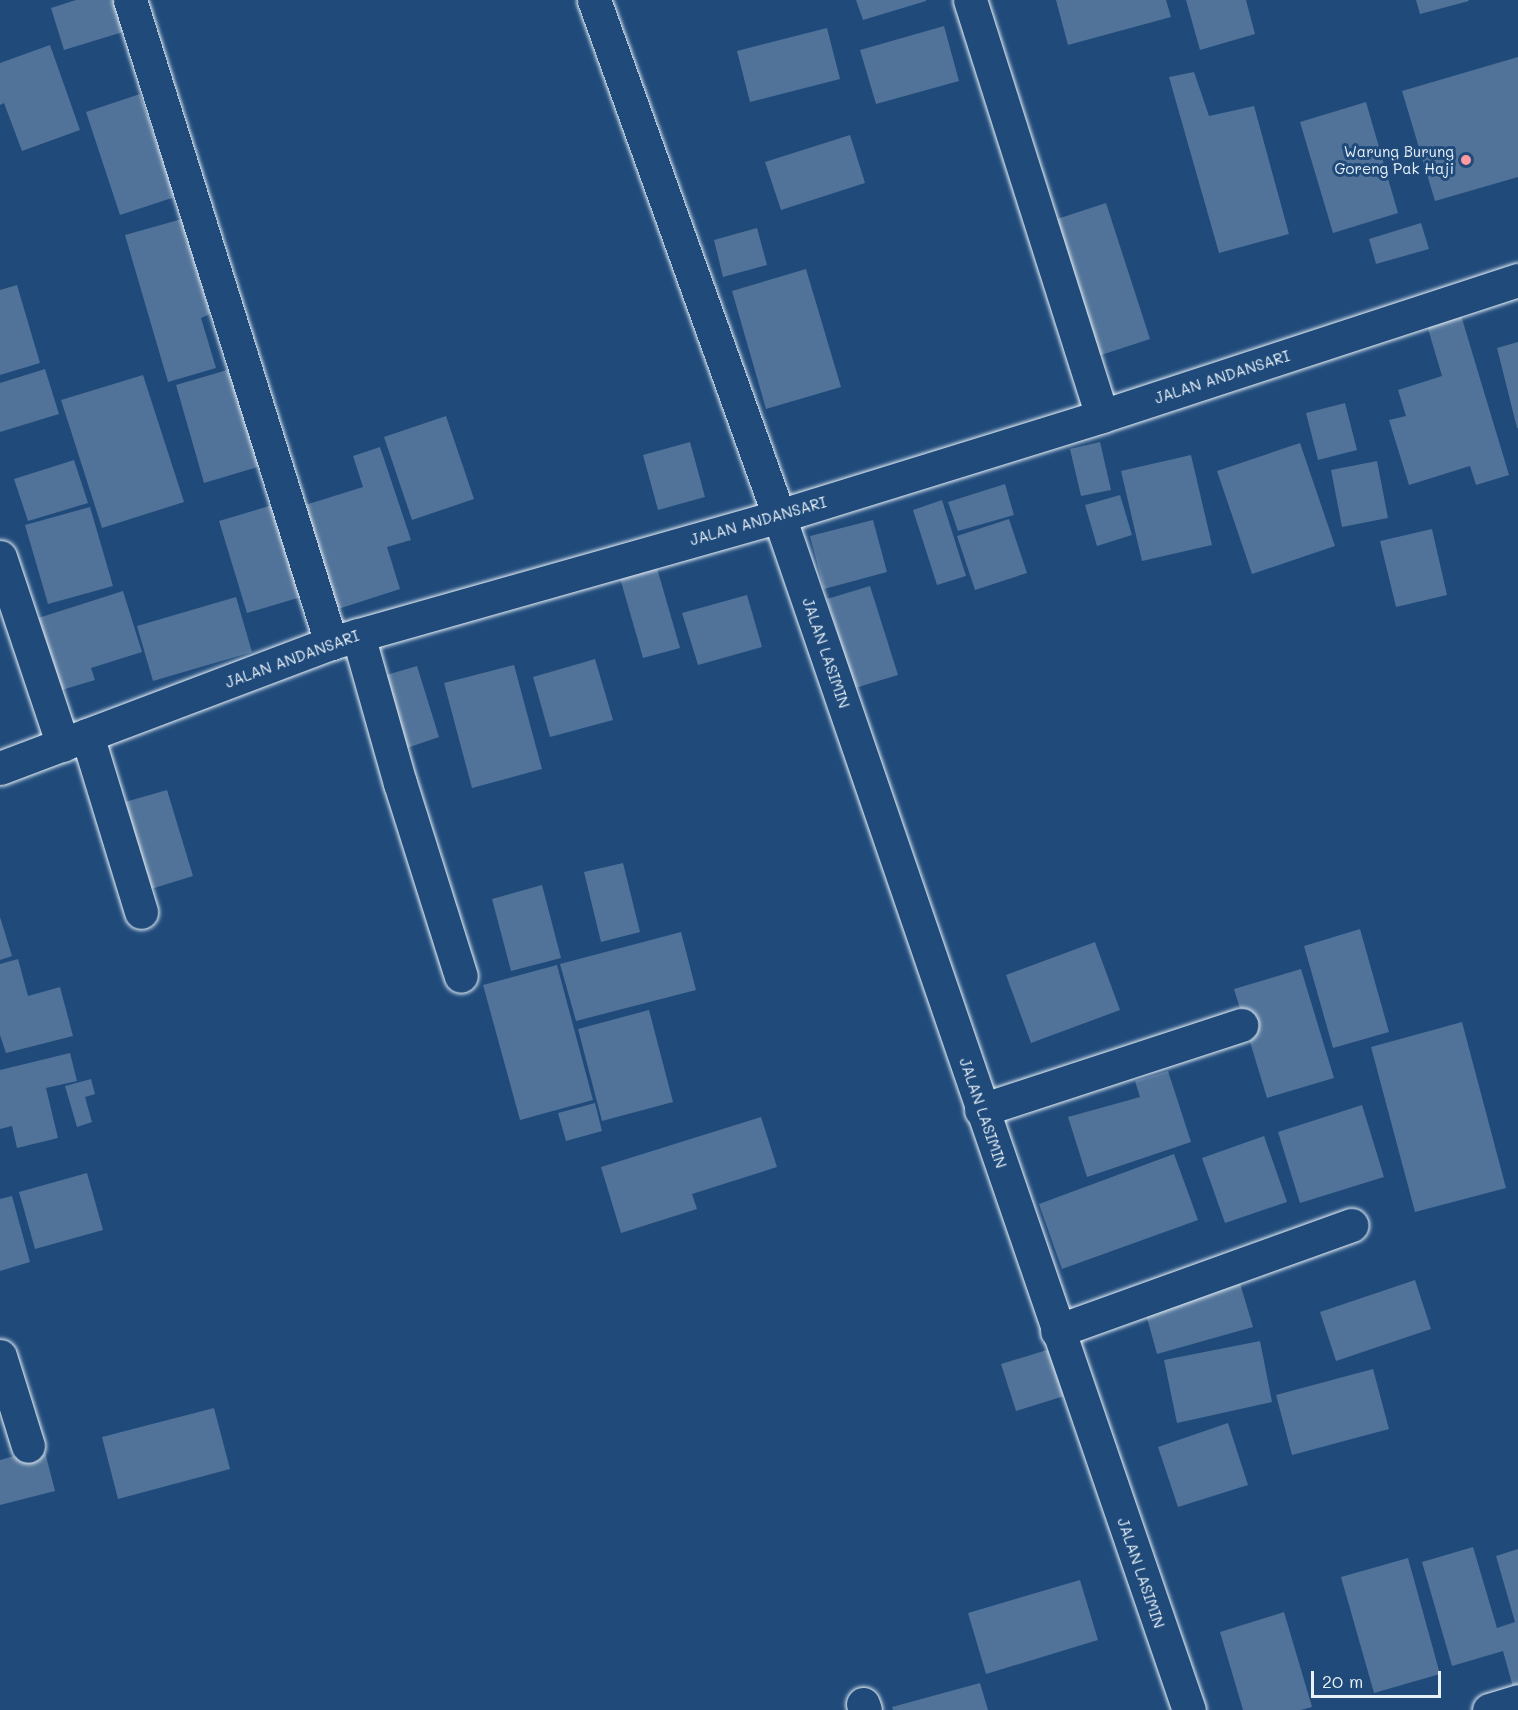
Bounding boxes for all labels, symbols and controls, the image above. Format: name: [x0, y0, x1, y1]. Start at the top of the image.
place label: Warung Burung Goreng Pak Haji: [1334, 142, 1454, 177]
marker: Warung Burung Goreng Pak Haji: [1459, 153, 1473, 167]
street label: JALAN ANDANSARI: [1152, 347, 1292, 407]
street label: JALAN ANDANSARI: [688, 493, 828, 549]
street label: JALAN LASIMIN: [799, 595, 853, 711]
street label: JALAN ANDANSARI: [223, 626, 361, 692]
street label: JALAN LASIMIN: [956, 1055, 1010, 1171]
street label: JALAN LASIMIN: [1114, 1515, 1168, 1631]
scale bar: [1314, 1659, 1444, 1697]
text: 20 m: [1322, 1669, 1363, 1693]

